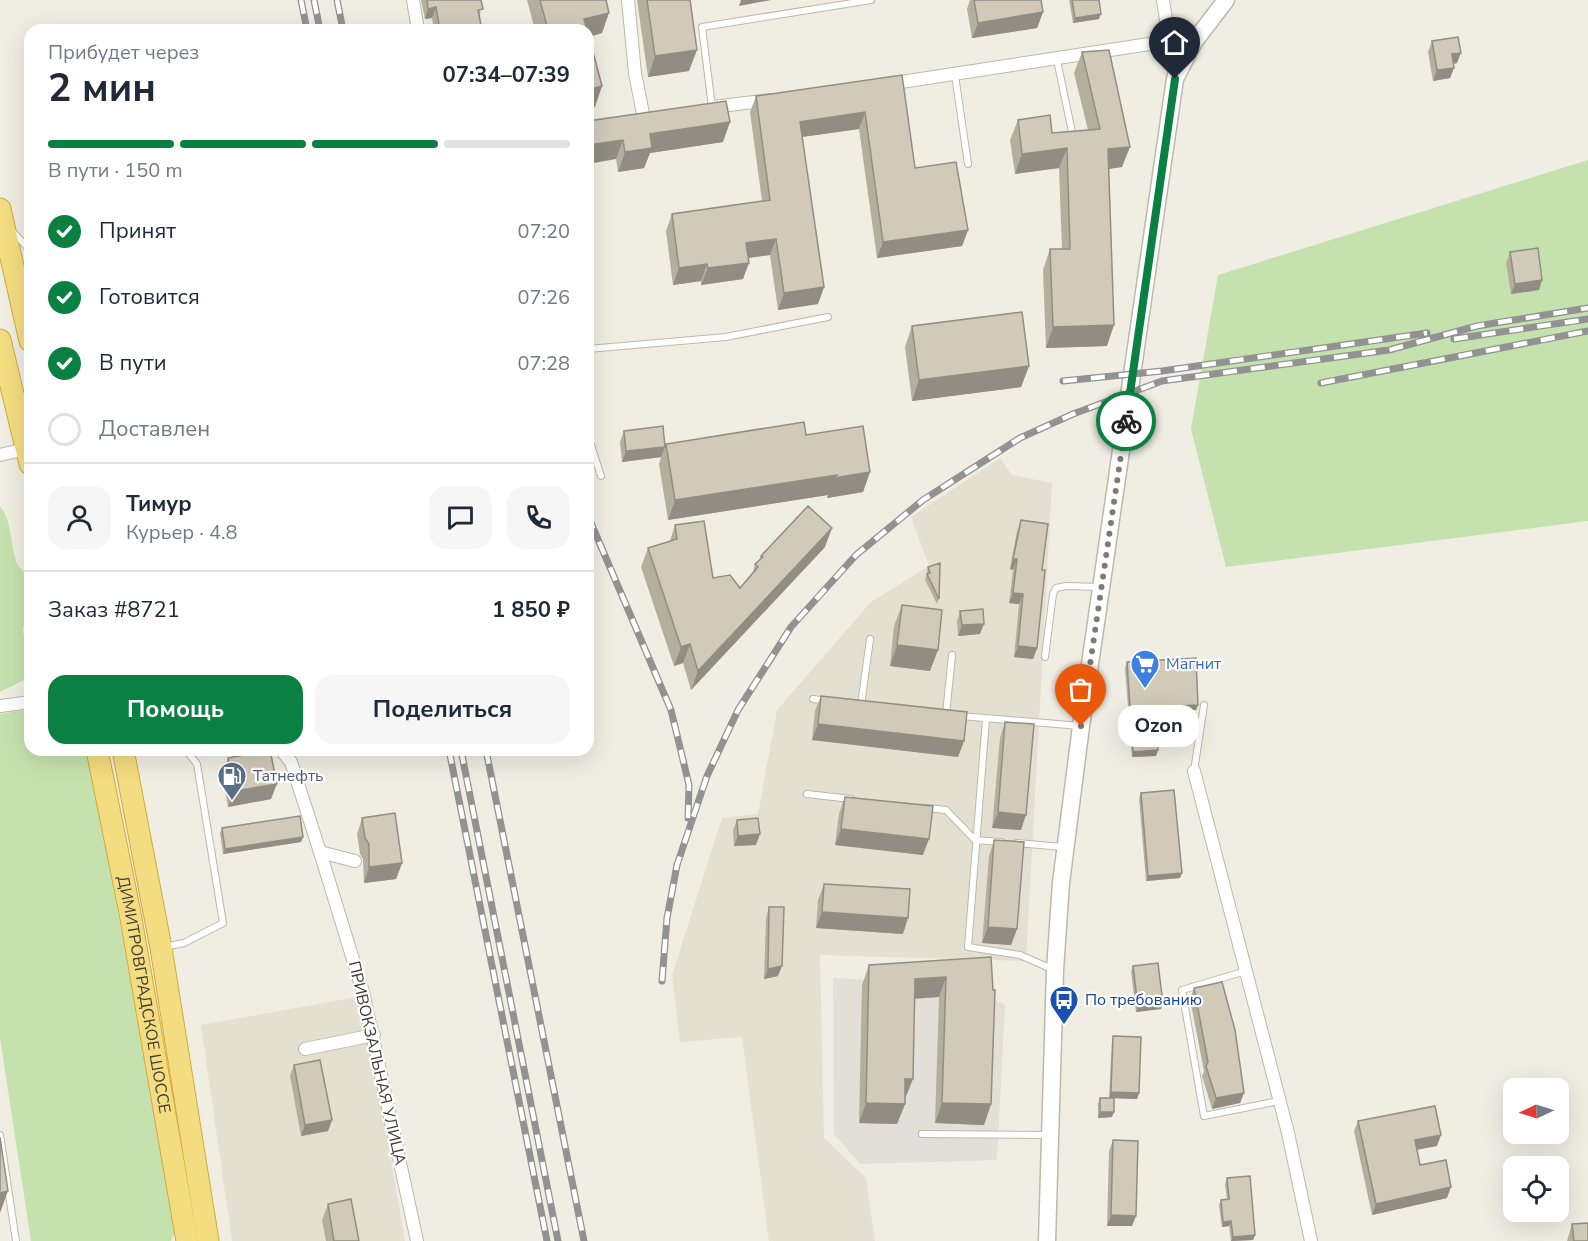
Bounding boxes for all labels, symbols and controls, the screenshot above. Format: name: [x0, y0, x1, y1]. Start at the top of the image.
pin: [1149, 17, 1200, 79]
icon: home: [1158, 26, 1191, 59]
text: Прибудет через: [48, 39, 199, 66]
text: 07:34–07:39: [442, 60, 570, 90]
text: 2 мин: [48, 62, 156, 115]
text: В пути · 150 m: [48, 157, 183, 184]
icon: check: [48, 215, 81, 248]
text: Принят: [99, 216, 176, 246]
text: 07:20: [517, 218, 570, 245]
icon: check: [48, 281, 81, 314]
text: Готовится: [99, 282, 200, 312]
text: 07:26: [517, 284, 570, 311]
icon: check: [48, 347, 81, 380]
text: В пути: [99, 348, 167, 378]
text: 07:28: [517, 350, 570, 377]
courier: [1096, 391, 1156, 451]
icon: bike: [1110, 405, 1143, 438]
text: Доставлен: [99, 414, 210, 444]
button: person: [48, 486, 111, 549]
button: chat: [429, 486, 492, 549]
button: phone: [507, 486, 570, 549]
text: Тимур: [126, 489, 192, 519]
text: Курьер · 4.8: [126, 519, 238, 546]
text: Заказ #8721: [48, 595, 180, 625]
text: 1 850 ₽: [492, 595, 570, 625]
supermarket icon: Магнит: [1129, 648, 1161, 690]
place label: Магнит: [1166, 653, 1222, 675]
pin: [1055, 664, 1106, 726]
icon: bag: [1064, 673, 1097, 706]
button: Помощь: [48, 675, 303, 744]
button: Поделиться: [315, 675, 570, 744]
callout: Ozon: [1117, 705, 1198, 747]
text: Ozon: [1134, 712, 1183, 739]
fuel station icon: Татнефть: [216, 760, 248, 802]
place label: Татнефть: [253, 765, 324, 787]
street label: ДИМИТРОВГРАДСКОЕ ШОССЕ: [112, 874, 176, 1115]
street label: ПРИВОКЗАЛЬНАЯ УЛИЦА: [343, 959, 411, 1168]
bus stop icon: По требованию: [1048, 984, 1080, 1026]
place label: По требованию: [1085, 989, 1202, 1011]
north arrow: [1503, 1078, 1569, 1144]
map controls: [1503, 1078, 1569, 1222]
button: locate: [1503, 1156, 1569, 1222]

